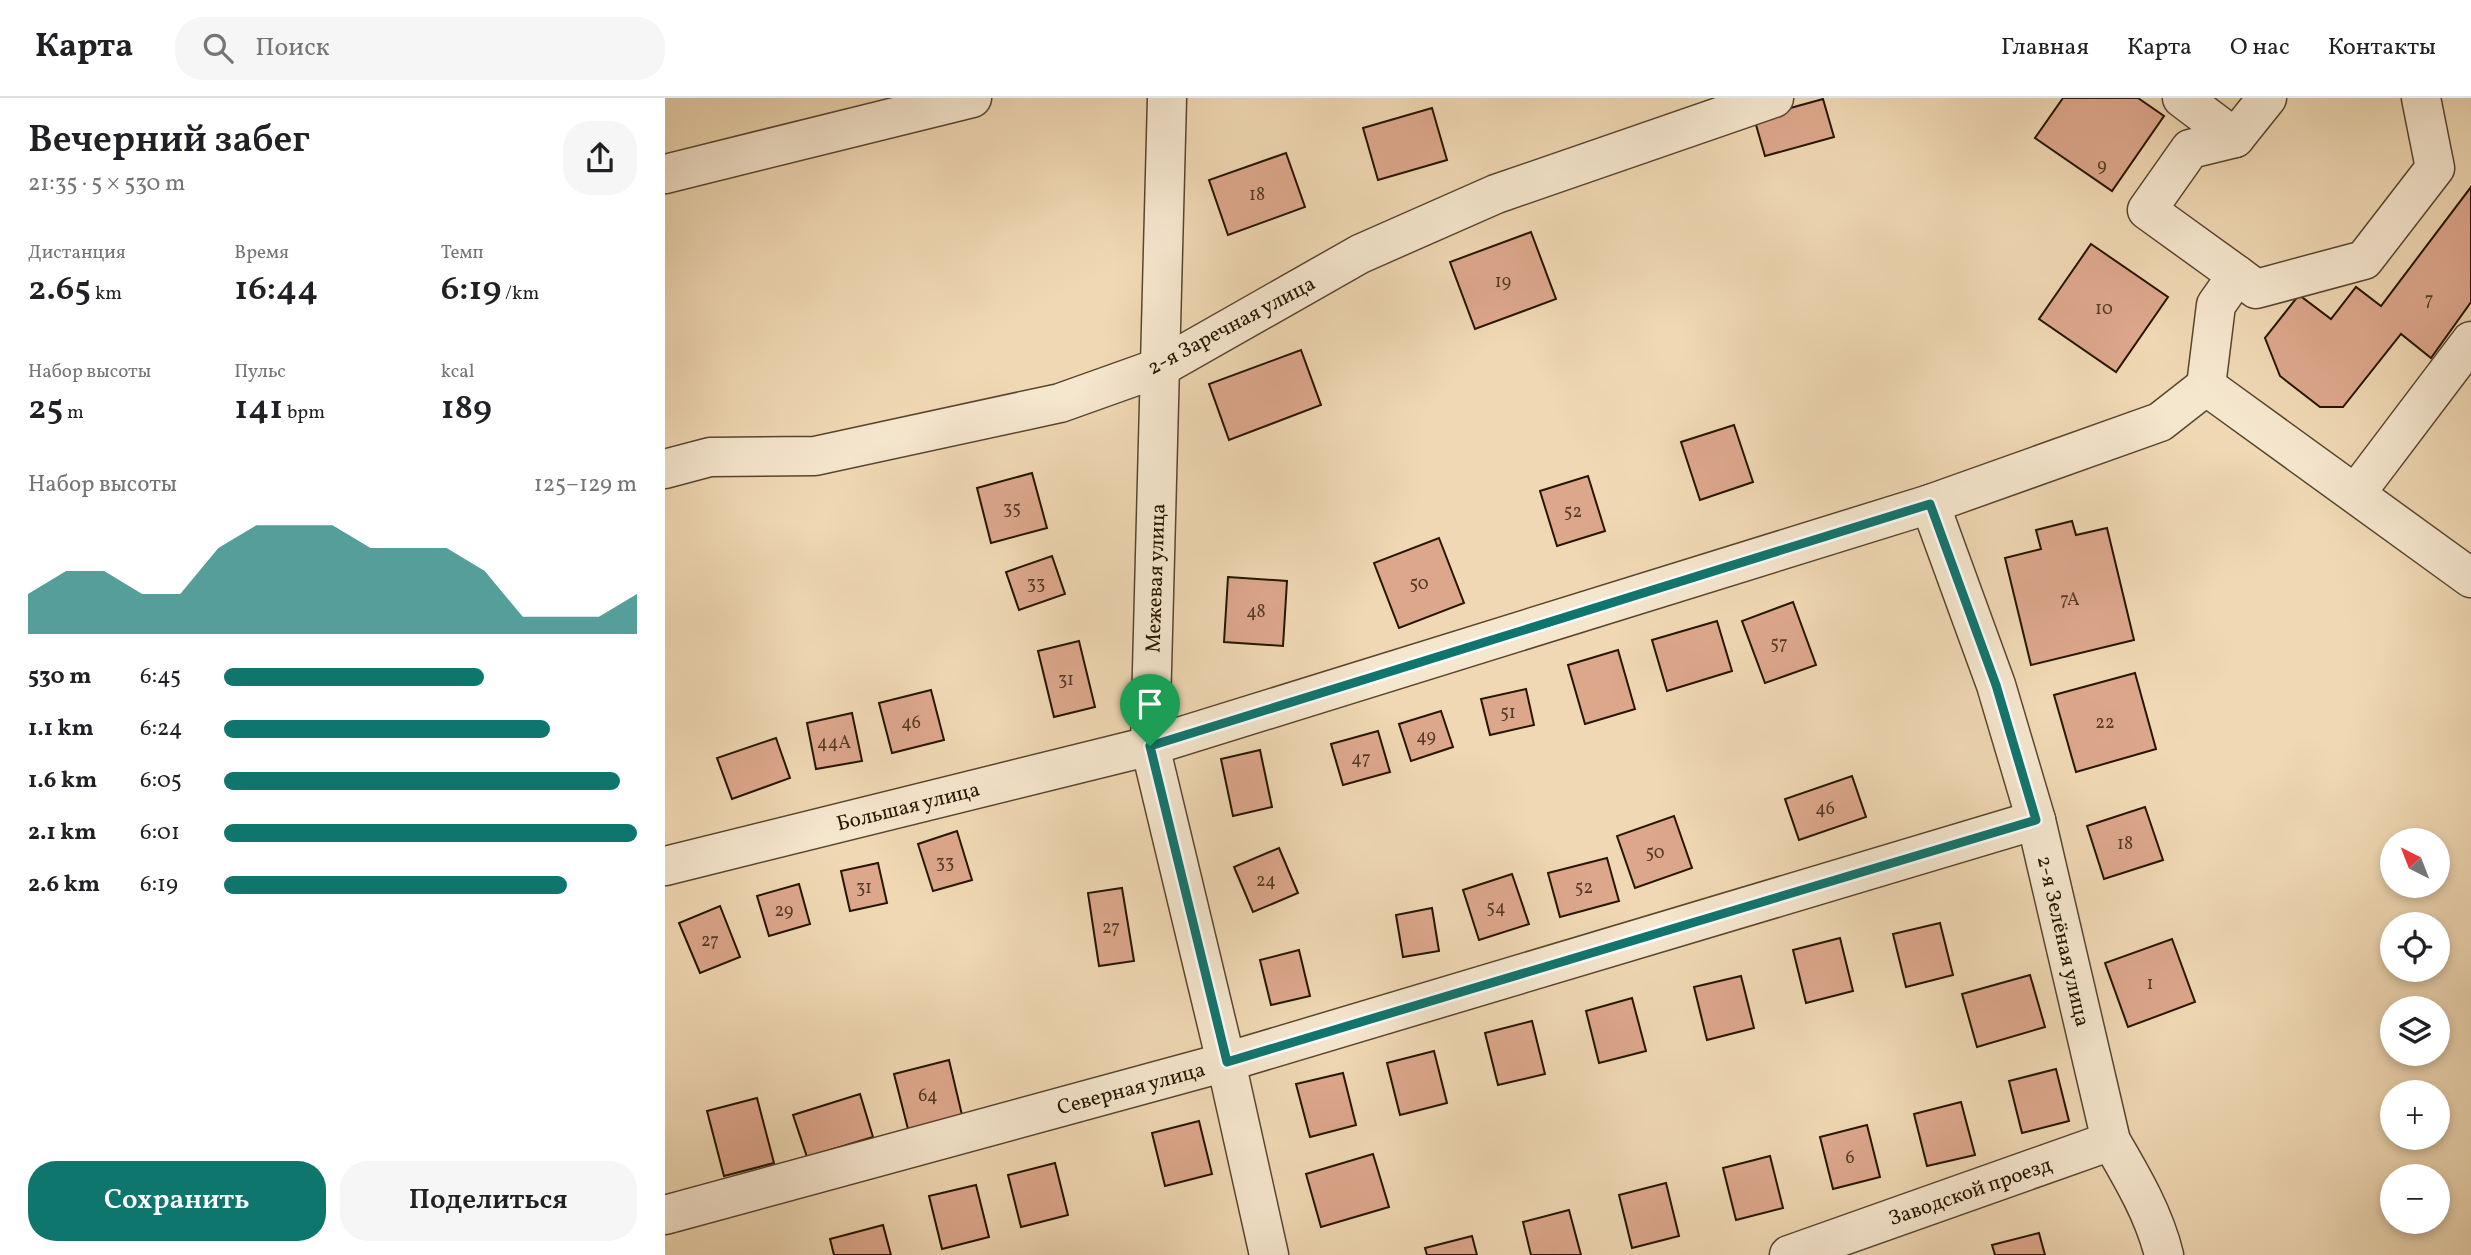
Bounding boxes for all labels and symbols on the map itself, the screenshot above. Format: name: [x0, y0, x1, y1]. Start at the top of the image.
house number: 9: [2097, 154, 2107, 179]
house number: 18: [1249, 183, 1265, 208]
street label: 2-я Заречная улица: [1143, 270, 1321, 383]
house number: 19: [1495, 270, 1511, 295]
house number: 7: [2425, 288, 2433, 313]
house number: 10: [2095, 297, 2113, 322]
house number: 35: [1003, 497, 1021, 522]
house number: 52: [1564, 500, 1582, 525]
street label: Межевая улица: [1139, 503, 1174, 653]
house number: 33: [1027, 572, 1045, 597]
house number: 50: [1409, 572, 1429, 597]
house number: 7А: [2060, 588, 2080, 613]
house number: 48: [1246, 600, 1266, 625]
house number: 57: [1770, 632, 1788, 657]
house number: 31: [1058, 668, 1074, 693]
pin: [1120, 674, 1180, 746]
house number: 51: [1500, 701, 1516, 726]
house number: 46: [901, 711, 921, 736]
house number: 22: [2095, 711, 2115, 736]
house number: 49: [1416, 725, 1436, 750]
house number: 44А: [817, 731, 851, 756]
house number: 47: [1351, 747, 1371, 772]
street label: Большая улица: [834, 776, 983, 839]
house number: 46: [1815, 797, 1835, 822]
north arrow: [2380, 828, 2450, 898]
house number: 18: [2117, 832, 2133, 857]
house number: 50: [1645, 841, 1665, 866]
house number: 33: [936, 851, 954, 876]
street label: 2-я Зелёная улица: [2029, 853, 2096, 1030]
house number: 24: [1256, 869, 1276, 894]
house number: 31: [856, 876, 872, 901]
house number: 52: [1575, 876, 1593, 901]
house number: 54: [1486, 896, 1506, 921]
house number: 29: [775, 899, 793, 924]
house number: 27: [1102, 916, 1120, 941]
house number: 27: [701, 929, 719, 954]
house number: 1: [2147, 972, 2153, 997]
street label: Северная улица: [1054, 1056, 1209, 1123]
house number: 64: [918, 1084, 938, 1109]
house number: 6: [1845, 1146, 1855, 1171]
street label: Заводской проезд: [1885, 1151, 2056, 1234]

